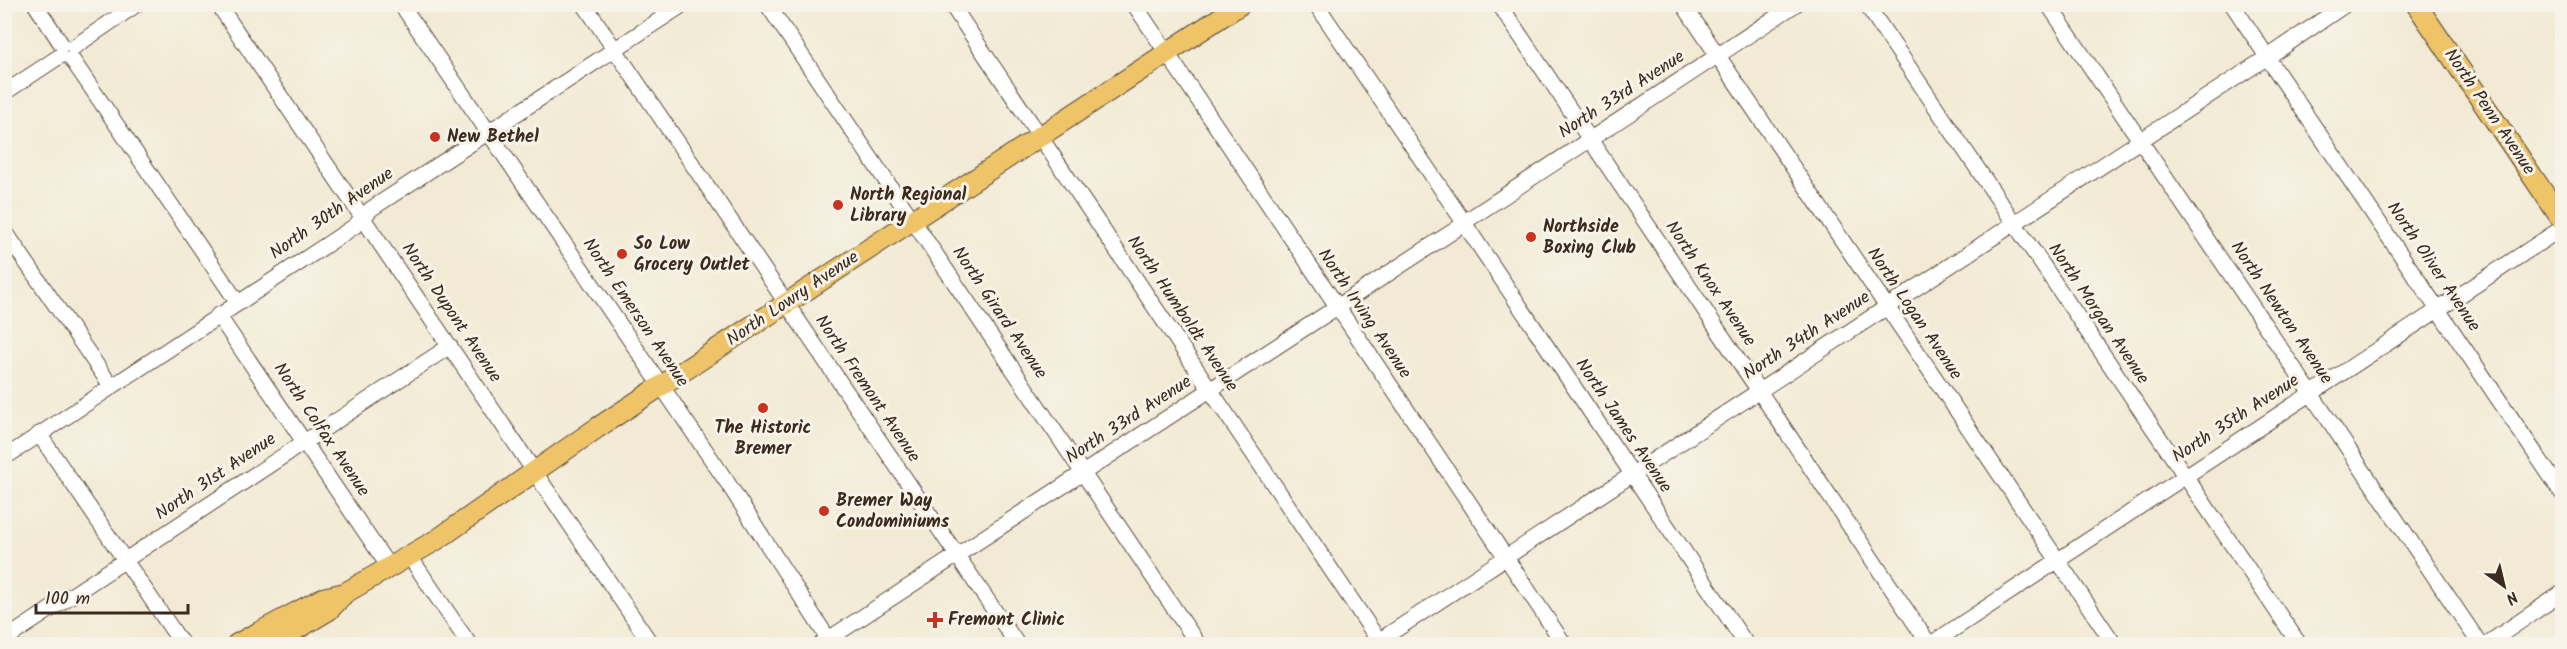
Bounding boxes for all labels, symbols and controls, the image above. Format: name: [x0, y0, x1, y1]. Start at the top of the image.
street label: North 33rd Avenue: [1553, 43, 1691, 147]
street label: North Penn Avenue: [2436, 43, 2542, 181]
place label: New Bethel: [447, 123, 539, 152]
marker: New Bethel: [428, 130, 442, 144]
street label: North 30th Avenue: [264, 160, 400, 268]
place label: North Regional Library: [850, 181, 967, 231]
street label: North Oliver Avenue: [2379, 196, 2487, 338]
marker: North Regional Library: [831, 198, 845, 212]
place label: Northside Boxing Club: [1543, 213, 1636, 263]
street label: North Knox Avenue: [1657, 215, 1763, 353]
place label: So Low Grocery Outlet: [634, 230, 750, 280]
street label: North Humboldt Avenue: [1119, 230, 1245, 398]
marker: Northside Boxing Club: [1524, 230, 1538, 244]
street label: North Emerson Avenue: [574, 232, 696, 394]
street label: North Newton Avenue: [2222, 235, 2340, 391]
street label: North Dupont Avenue: [393, 237, 509, 389]
street label: North Morgan Avenue: [2040, 237, 2156, 391]
street label: North Girard Avenue: [944, 241, 1054, 385]
street label: North Logan Avenue: [1859, 242, 1969, 386]
street label: North Irving Avenue: [1310, 243, 1418, 385]
street label: North Lowry Avenue: [721, 244, 865, 354]
marker: So Low Grocery Outlet: [615, 247, 629, 261]
street label: North 34th Avenue: [1737, 284, 1877, 388]
street label: North Fremont Avenue: [807, 309, 927, 469]
street label: North James Avenue: [1567, 353, 1679, 499]
street label: North Colfax Avenue: [265, 357, 377, 503]
street label: North 35th Avenue: [2166, 367, 2306, 471]
street label: North 33rd Avenue: [1060, 368, 1198, 472]
marker: The Historic Bremer: [756, 401, 770, 415]
place label: The Historic Bremer: [715, 414, 811, 464]
street label: North 31st Avenue: [149, 426, 283, 528]
place label: Bremer Way Condominiums: [836, 487, 950, 537]
marker: Bremer Way Condominiums: [817, 504, 831, 518]
north arrow: [2474, 556, 2534, 616]
scale bar: [36, 577, 188, 615]
text: N: [2500, 584, 2523, 610]
text: 100 m: [45, 585, 90, 614]
place label: Fremont Clinic: [948, 606, 1065, 635]
marker: Fremont Clinic: [926, 611, 944, 629]

